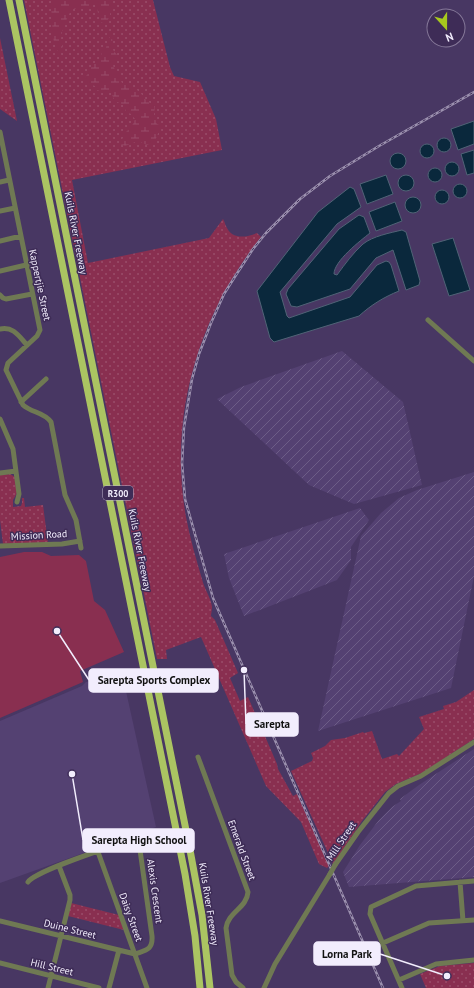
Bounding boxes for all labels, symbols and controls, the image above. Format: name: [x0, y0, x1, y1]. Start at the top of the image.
north arrow: [426, 8, 466, 48]
text: N: [444, 30, 455, 45]
street label: Kuils River Freeway: [62, 191, 90, 276]
street label: Kappertjie Street: [26, 248, 54, 322]
road number: R300: [103, 486, 133, 500]
street label: Kuils River Freeway: [126, 508, 154, 593]
street label: Mission Road: [11, 527, 67, 543]
callout: Sarepta Sports Complex: [89, 669, 218, 692]
text: Sarepta Sports Complex: [98, 673, 211, 687]
callout: Sarepta: [246, 713, 298, 736]
text: Sarepta: [254, 717, 290, 731]
street label: Emerald Street: [225, 818, 259, 883]
street label: Mill Street: [323, 818, 359, 863]
callout: Sarepta High School: [83, 829, 194, 852]
text: Sarepta High School: [91, 833, 187, 847]
street label: Alexis Crescent: [144, 858, 166, 925]
street label: Kuils River Freeway: [196, 862, 222, 947]
street label: Daisy Street: [116, 891, 146, 944]
street label: Duine Street: [43, 916, 98, 942]
callout: Lorna Park: [314, 942, 380, 965]
text: Lorna Park: [322, 947, 373, 961]
street label: Hill Street: [29, 955, 75, 979]

